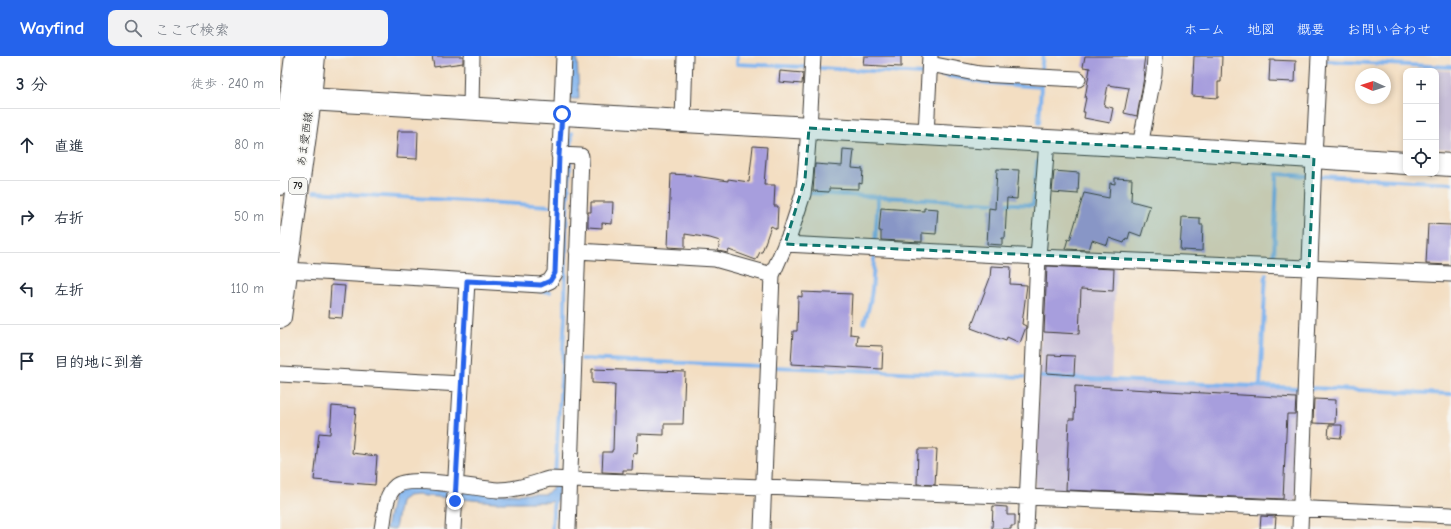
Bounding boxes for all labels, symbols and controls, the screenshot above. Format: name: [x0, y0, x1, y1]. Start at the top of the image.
search box: [108, 10, 388, 46]
text: Wayfind: [20, 17, 84, 39]
icon: search: [122, 17, 144, 39]
text: ここで検索: [154, 21, 229, 39]
text: ホーム: [1184, 21, 1225, 38]
text: 地図: [1247, 21, 1275, 38]
text: 概要: [1297, 21, 1325, 38]
text: お問い合わせ: [1347, 21, 1431, 38]
north arrow: [1355, 68, 1391, 104]
map controls: [1403, 68, 1439, 176]
button: +: [1403, 68, 1439, 104]
text: 3 分: [16, 75, 47, 94]
text: 徒歩 · 240 m: [191, 76, 264, 91]
button: −: [1403, 104, 1439, 140]
route start: [553, 105, 571, 123]
street label: あま愛西線: [295, 111, 315, 167]
icon: ahead: [16, 134, 38, 156]
text: 直進: [54, 137, 84, 155]
text: 80 m: [234, 137, 264, 152]
button: locate: [1403, 140, 1439, 176]
road number: 79: [289, 178, 307, 194]
icon: right: [16, 206, 38, 228]
text: 右折: [54, 209, 84, 227]
text: 50 m: [234, 209, 264, 224]
icon: left: [16, 278, 38, 300]
text: 左折: [54, 281, 84, 299]
text: 110 m: [231, 281, 264, 296]
icon: arrive: [16, 350, 38, 372]
text: 目的地に到着: [54, 353, 144, 371]
route end: [446, 492, 464, 510]

